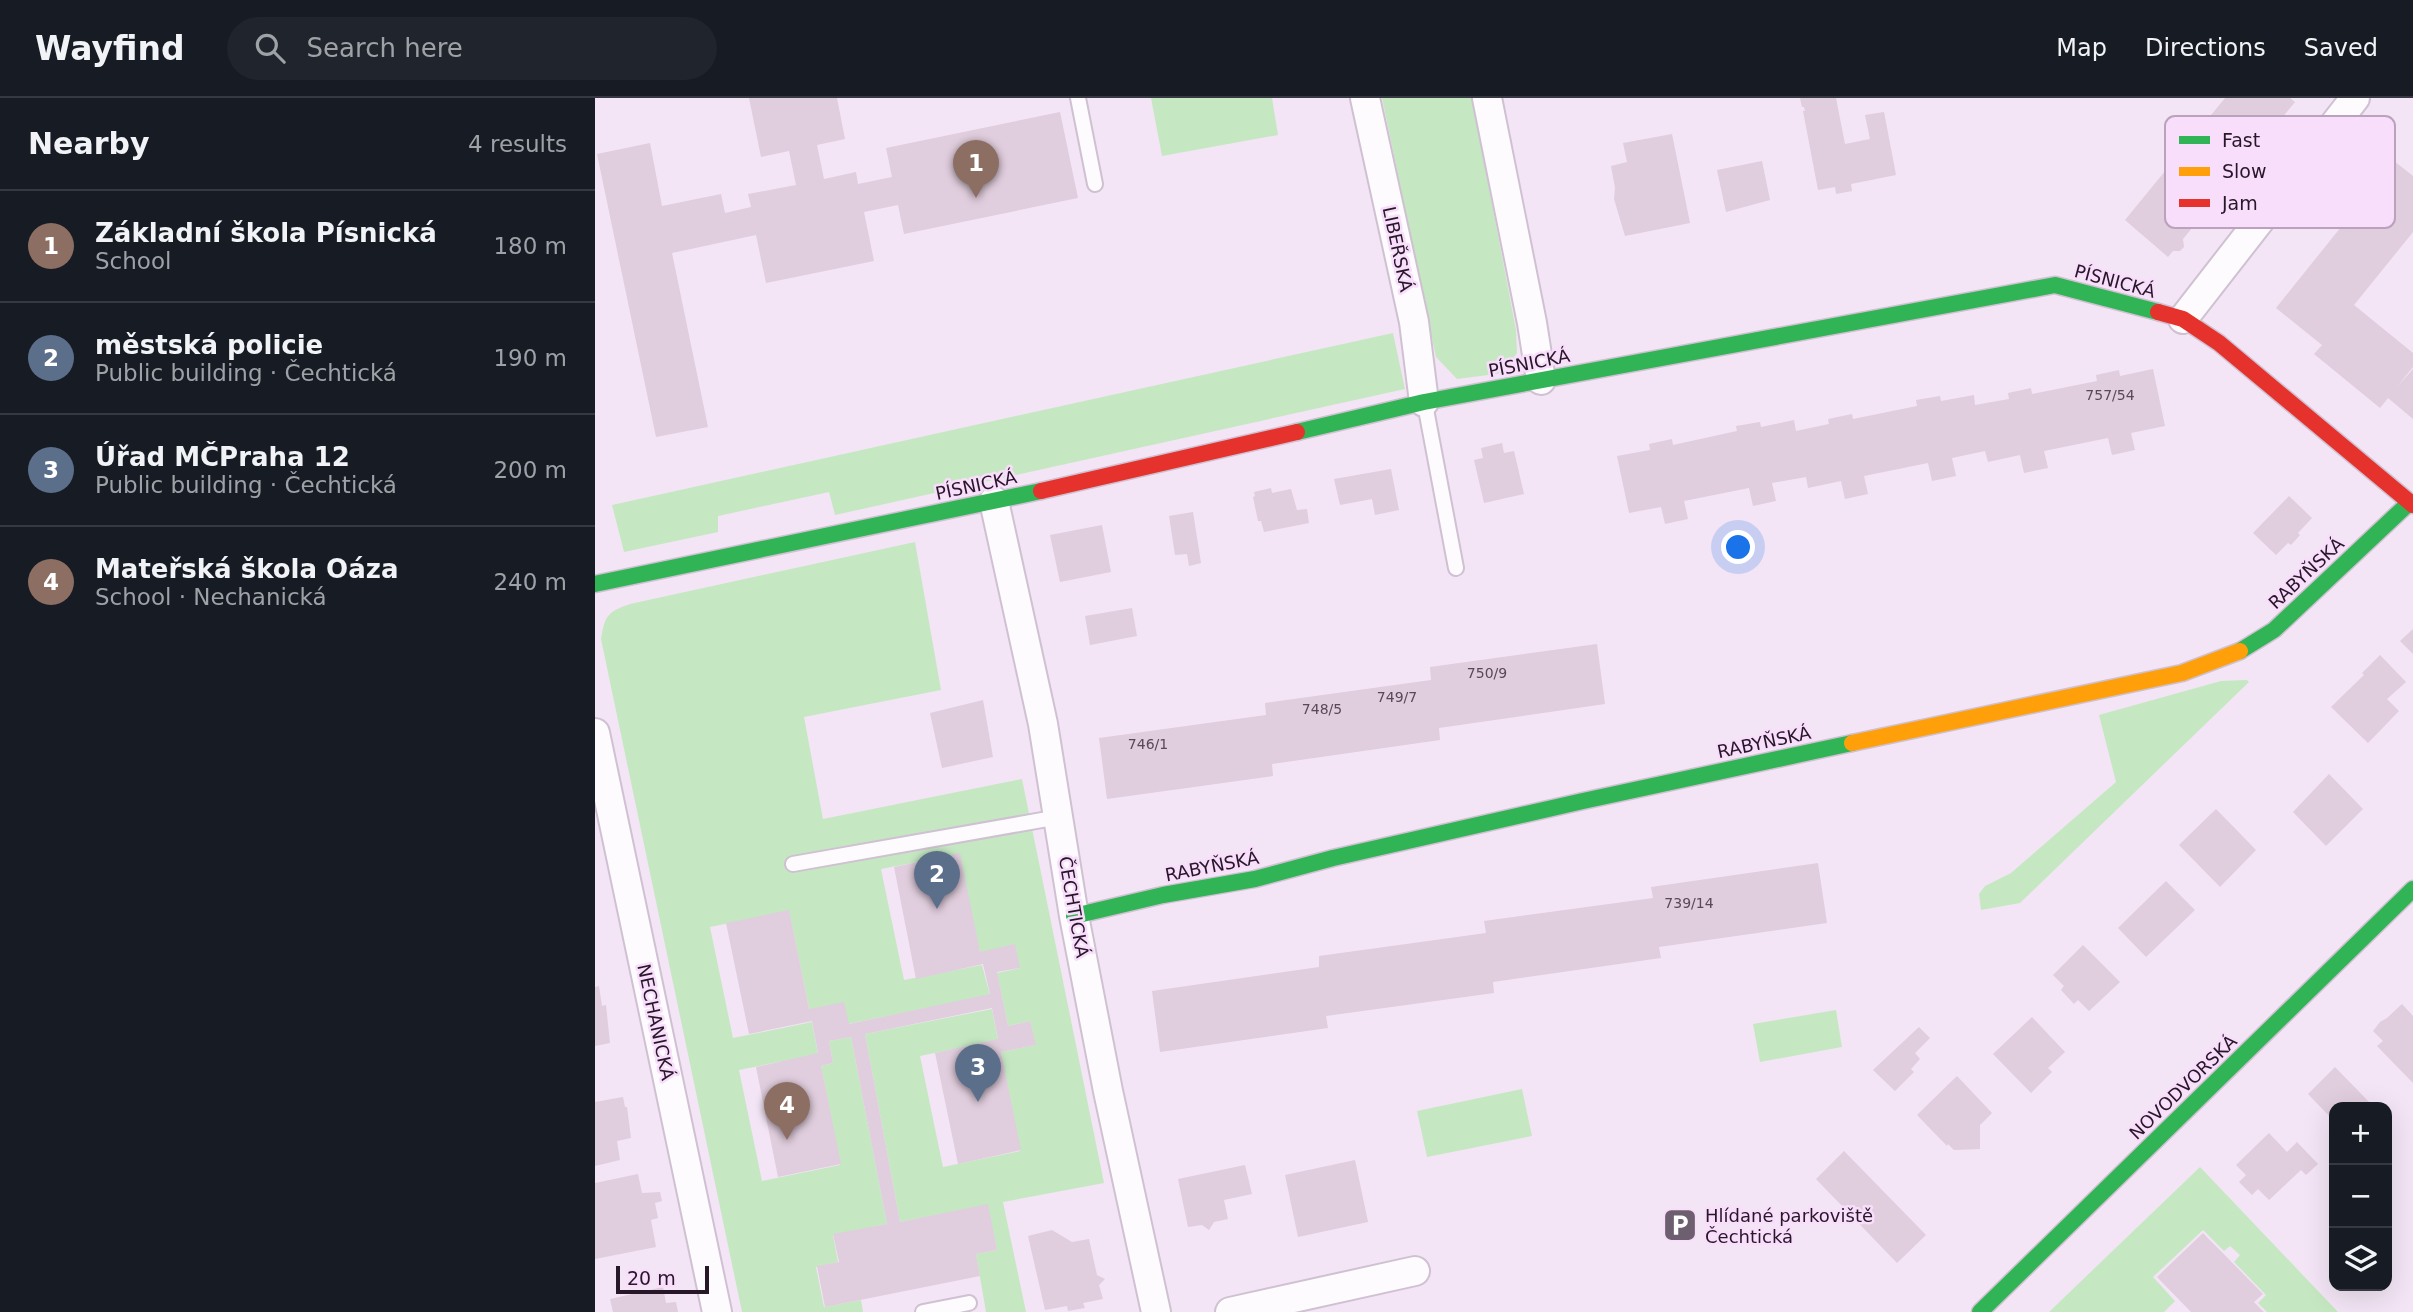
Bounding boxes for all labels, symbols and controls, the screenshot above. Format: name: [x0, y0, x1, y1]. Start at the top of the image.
search box: [227, 17, 717, 80]
text: Wayfind: [35, 29, 185, 68]
icon: search: [251, 29, 289, 67]
text: Search here: [307, 33, 463, 63]
text: Map: [2056, 34, 2107, 62]
text: Directions: [2145, 34, 2266, 62]
text: Saved: [2304, 34, 2378, 62]
legend: [2165, 116, 2395, 228]
text: Nearby: [28, 126, 150, 161]
text: Fast: [2222, 129, 2260, 151]
text: 4 results: [468, 131, 567, 157]
pin: 1: [953, 140, 999, 198]
text: Slow: [2222, 160, 2267, 182]
text: Jam: [2221, 192, 2258, 214]
street label: LIBEŘSKÁ: [1379, 204, 1417, 294]
text: Základní škola Písnická: [95, 218, 437, 248]
text: 1: [43, 233, 59, 259]
text: 180 m: [493, 233, 567, 259]
text: School: [95, 248, 171, 274]
street label: PÍSNICKÁ: [2072, 260, 2158, 302]
text: městská policie: [95, 330, 323, 360]
text: 2: [43, 345, 59, 371]
text: 190 m: [493, 345, 567, 371]
street label: PÍSNICKÁ: [1486, 345, 1572, 381]
text: Public building · Čechtická: [95, 360, 397, 386]
house number: 757/54: [2085, 387, 2135, 403]
text: Úřad MČPraha 12: [95, 442, 350, 472]
text: 3: [43, 457, 59, 483]
text: 200 m: [493, 457, 567, 483]
street label: PÍSNICKÁ: [933, 466, 1019, 504]
text: Public building · Čechtická: [95, 472, 397, 498]
your location: [1721, 530, 1755, 564]
street label: RABYŇSKÁ: [2264, 532, 2348, 613]
text: Mateřská škola Oáza: [95, 554, 398, 584]
text: 4: [43, 569, 59, 595]
text: 240 m: [493, 569, 567, 595]
text: School · Nechanická: [95, 584, 327, 610]
house number: 750/9: [1467, 665, 1507, 681]
house number: 749/7: [1377, 689, 1417, 705]
house number: 748/5: [1302, 701, 1342, 717]
street label: RABYŇSKÁ: [1715, 722, 1813, 762]
house number: 746/1: [1128, 736, 1168, 752]
street label: RABYŇSKÁ: [1163, 846, 1261, 885]
pin: 2: [914, 851, 960, 909]
street label: ČECHTICKÁ: [1055, 855, 1093, 960]
house number: 739/14: [1664, 895, 1714, 911]
street label: NECHANICKÁ: [633, 962, 679, 1083]
street label: NOVODVORSKÁ: [2125, 1030, 2241, 1144]
pin: 3: [955, 1044, 1001, 1102]
pin: 4: [764, 1082, 810, 1140]
map controls: [2329, 1102, 2392, 1291]
button: +: [2329, 1102, 2392, 1165]
button: −: [2329, 1165, 2392, 1228]
place label: Hlídané parkoviště Čechtická: [1705, 1205, 1873, 1247]
parking icon: Hlídané parkoviště Čechtická: [1661, 1206, 1699, 1244]
button: layers: [2329, 1228, 2392, 1291]
scale bar: [616, 1263, 709, 1295]
text: 20 m: [627, 1267, 676, 1289]

